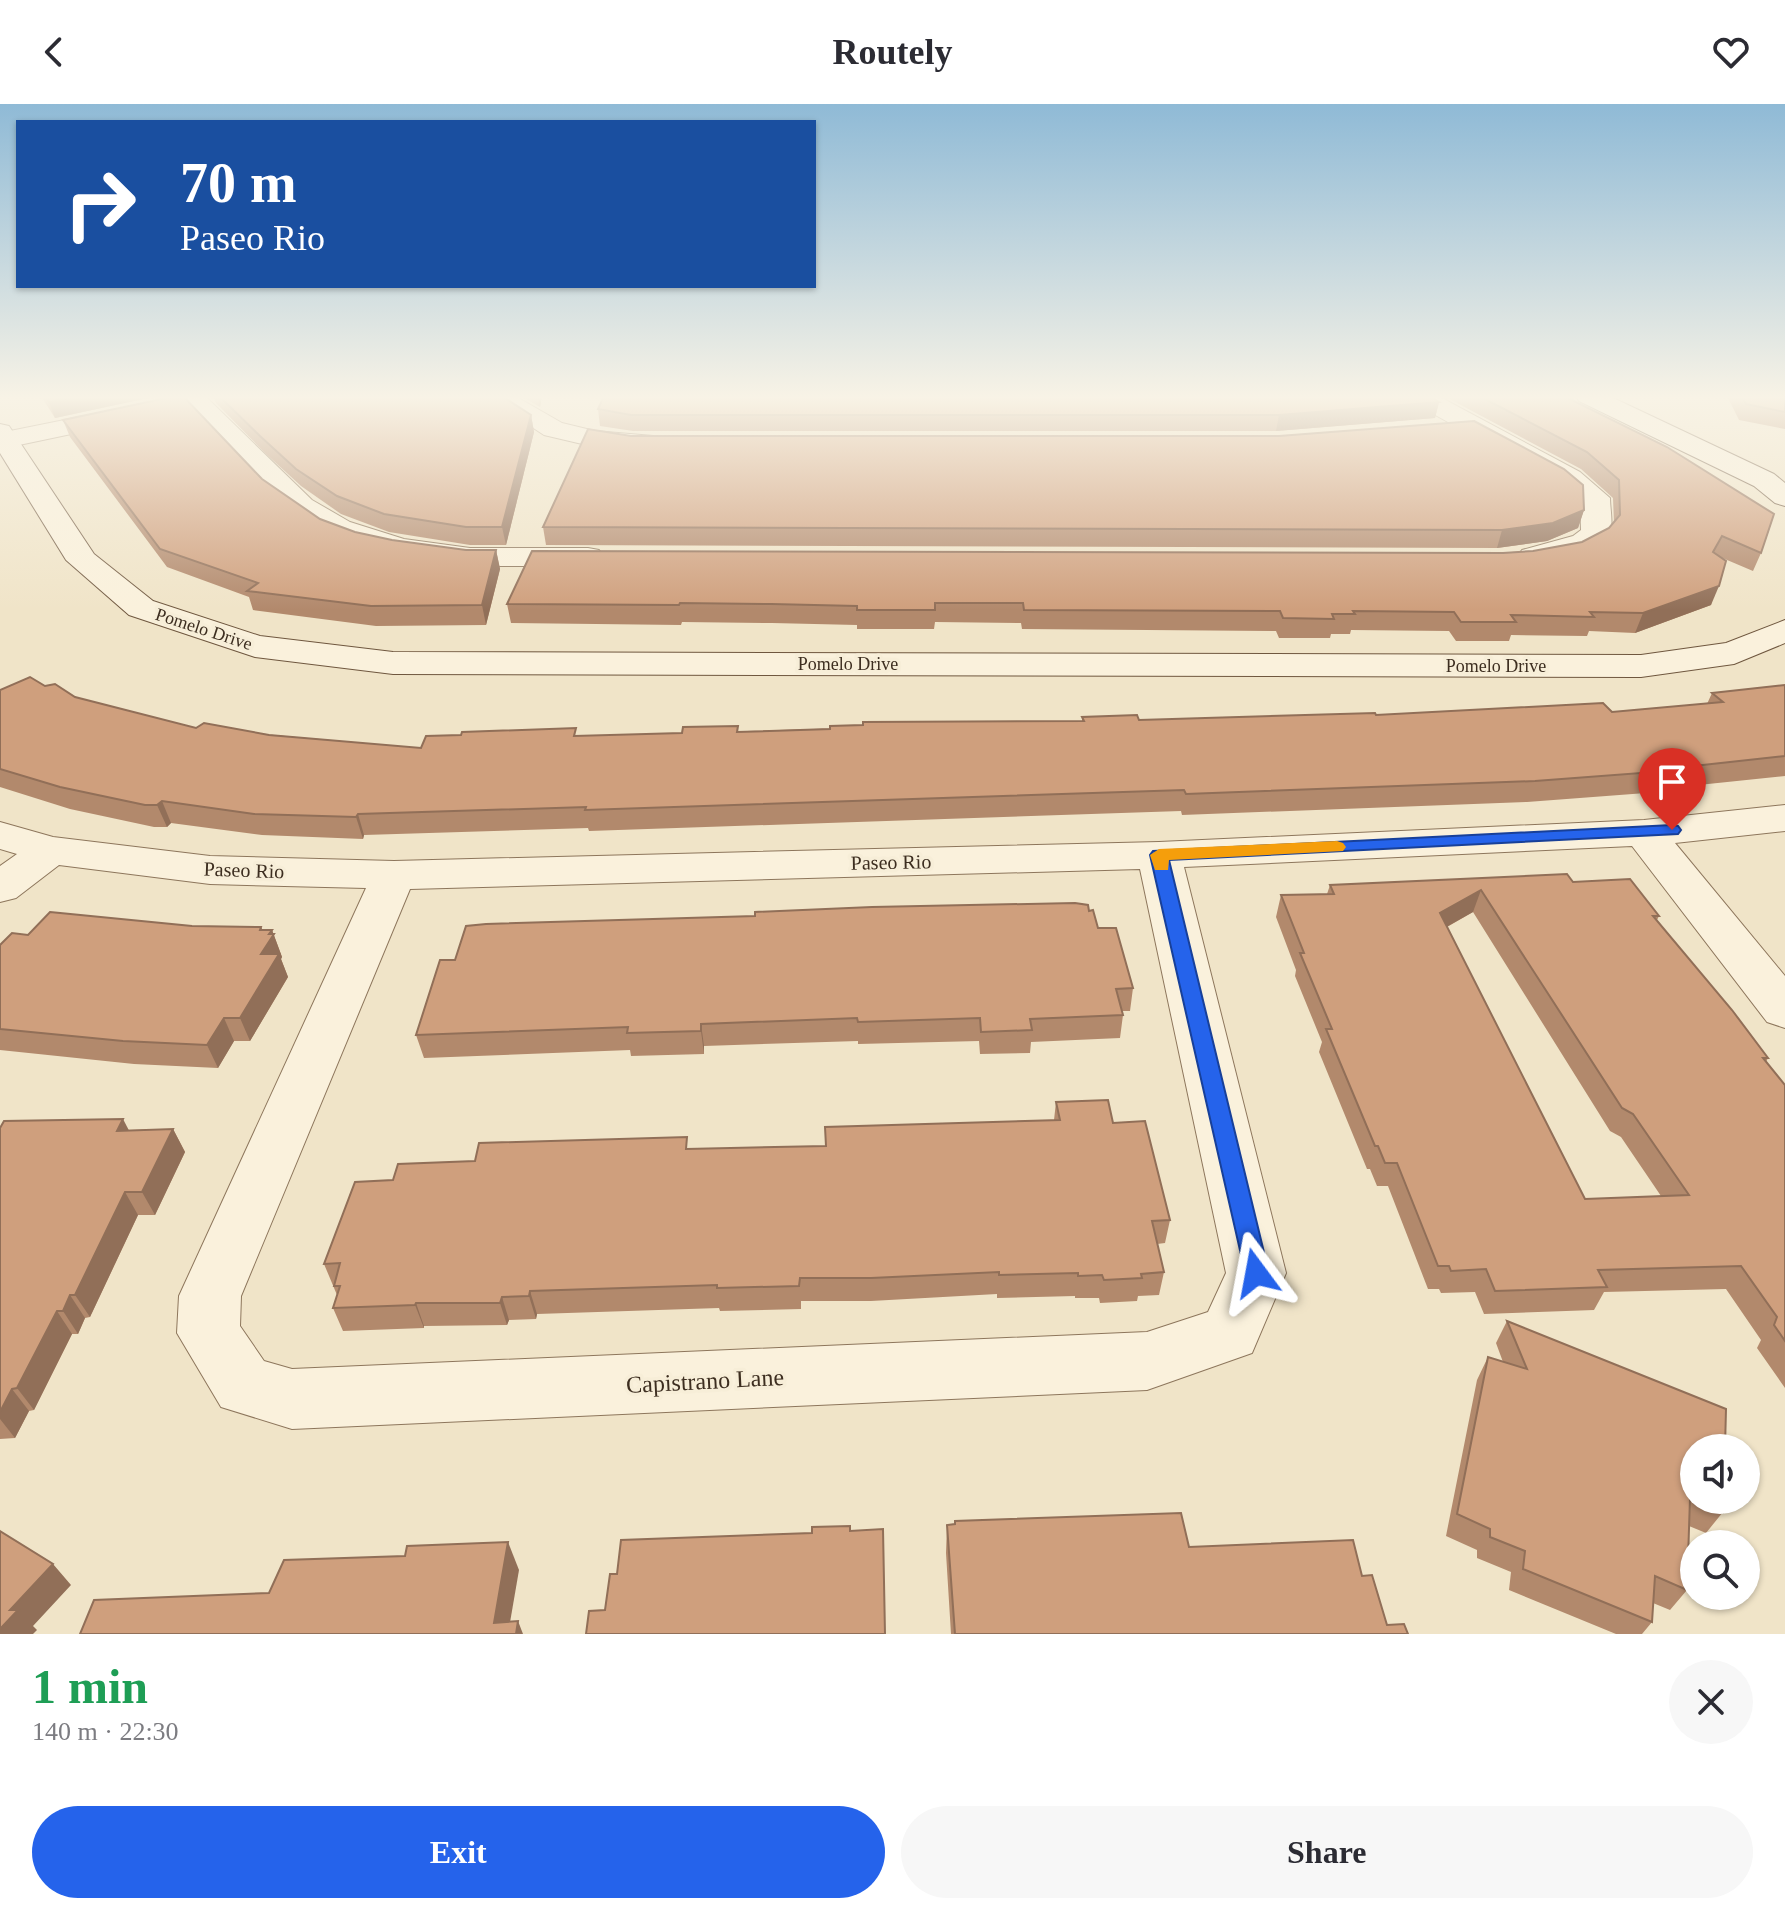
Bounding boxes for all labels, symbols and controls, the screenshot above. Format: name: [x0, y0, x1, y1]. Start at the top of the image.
icon: back: [32, 30, 76, 74]
icon: heart: [1709, 30, 1753, 74]
text: Routely: [833, 32, 953, 72]
icon: right: [48, 152, 152, 256]
text: 70 m: [180, 152, 297, 214]
text: Paseo Rio: [180, 218, 325, 258]
street label: Pomelo Drive: [153, 604, 255, 654]
street label: Pomelo Drive: [798, 654, 898, 674]
street label: Pomelo Drive: [1446, 656, 1546, 676]
pin: [1638, 748, 1706, 830]
icon: arrive: [1650, 760, 1694, 804]
street label: Paseo Rio: [851, 850, 931, 874]
street label: Paseo Rio: [203, 858, 285, 882]
position arrow: [1214, 1231, 1298, 1315]
street label: Capistrano Lane: [625, 1364, 785, 1398]
map controls: [1680, 1434, 1760, 1610]
button: sound: [1680, 1434, 1760, 1514]
button: search: [1680, 1530, 1760, 1610]
text: 1 min: [32, 1660, 148, 1713]
button: close: [1669, 1660, 1753, 1744]
text: 140 m · 22:30: [32, 1717, 179, 1746]
button: Exit: [32, 1806, 885, 1898]
button: Share: [901, 1806, 1753, 1898]

